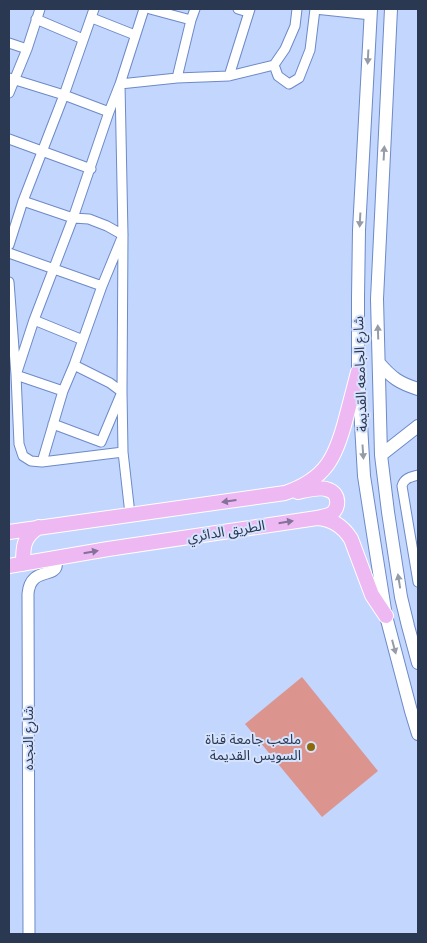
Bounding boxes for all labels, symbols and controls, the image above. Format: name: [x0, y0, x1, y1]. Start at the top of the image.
one-way arrow: [364, 50, 372, 66]
one-way arrow: [380, 144, 388, 160]
one-way arrow: [355, 212, 363, 228]
street label: شارع الجامعه القديمة: [349, 316, 373, 432]
one-way arrow: [373, 324, 381, 340]
one-way arrow: [359, 444, 367, 460]
one-way arrow: [221, 497, 237, 505]
street label: الطريق الدائري: [186, 516, 267, 548]
one-way arrow: [279, 518, 295, 526]
one-way arrow: [84, 548, 100, 556]
one-way arrow: [395, 573, 403, 589]
one-way arrow: [390, 639, 398, 654]
street label: شارع النجده: [19, 706, 39, 770]
place label: ملعب جامعة قناة السويس القديمة: [205, 730, 301, 764]
marker: ملعب جامعة قناة السويس القديمة: [305, 741, 317, 753]

